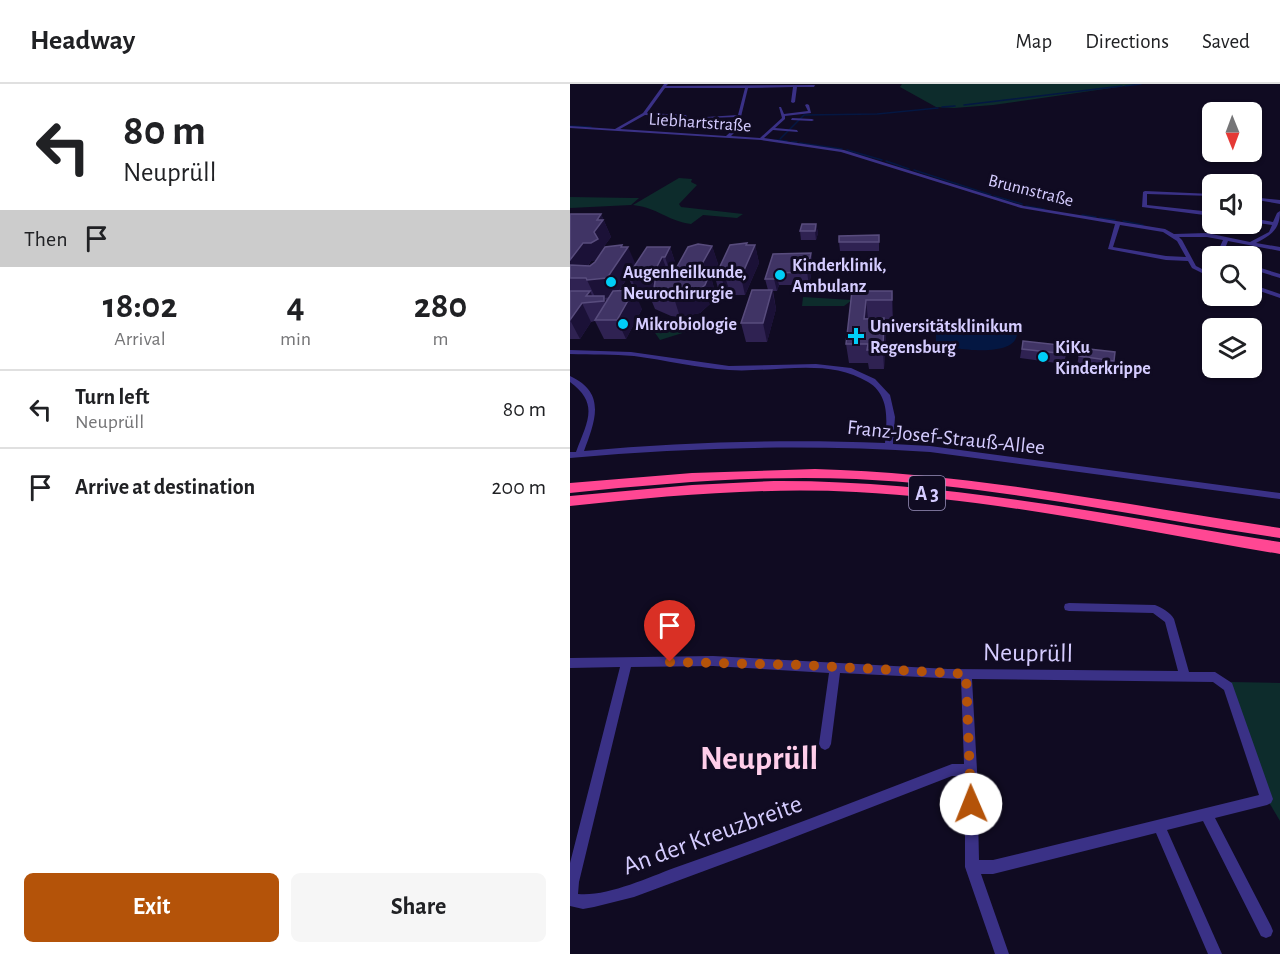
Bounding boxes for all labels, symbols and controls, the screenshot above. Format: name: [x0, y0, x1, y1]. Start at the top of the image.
text: Headway: [30, 27, 135, 55]
text: Map: [1016, 31, 1052, 52]
text: Directions: [1085, 31, 1169, 52]
text: Saved: [1202, 31, 1250, 52]
north arrow: [1202, 102, 1262, 162]
map controls: [1202, 102, 1262, 378]
icon: left: [24, 108, 102, 186]
text: 80 m: [123, 110, 206, 152]
street label: Liebhartstraße: [648, 110, 752, 136]
text: Neuprüll: [123, 159, 216, 186]
street label: Brunnstraße: [986, 172, 1075, 210]
button: sound: [1202, 174, 1262, 234]
icon: arrive: [80, 222, 113, 255]
text: Then: [24, 228, 68, 250]
button: search: [1202, 246, 1262, 306]
place label: Kinderklinik, Ambulanz: [792, 257, 886, 296]
place label: Augenheilkunde, Neurochirurgie: [623, 264, 747, 303]
marker: Kinderklinik, Ambulanz: [773, 268, 787, 282]
marker: Augenheilkunde, Neurochirurgie: [604, 275, 618, 289]
text: 18:02: [103, 288, 177, 324]
text: 4: [287, 288, 305, 324]
text: 280: [414, 288, 467, 324]
place label: Mikrobiologie: [635, 316, 737, 334]
marker: Mikrobiologie: [616, 317, 630, 331]
place label: Universitätsklinikum Regensburg: [870, 318, 1023, 357]
button: layers: [1202, 318, 1262, 378]
marker: Universitätsklinikum Regensburg: [847, 327, 865, 345]
text: Arrival: [114, 329, 166, 349]
text: min: [280, 329, 311, 349]
text: m: [433, 329, 449, 349]
place label: KiKu Kinderkrippe: [1055, 339, 1151, 378]
marker: KiKu Kinderkrippe: [1036, 350, 1050, 364]
text: Turn left: [75, 386, 149, 408]
icon: left: [24, 393, 57, 426]
text: 80 m: [503, 398, 546, 420]
text: Neuprüll: [75, 412, 144, 432]
street label: Franz-Josef-Strauß-Allee: [846, 417, 1046, 458]
icon: arrive: [24, 471, 57, 504]
text: Arrive at destination: [75, 476, 255, 498]
text: 200 m: [492, 476, 546, 498]
road number: A 3: [909, 476, 945, 510]
pin: [644, 600, 695, 662]
icon: arrive: [653, 609, 686, 642]
street label: Neuprüll: [983, 639, 1073, 667]
district label: Neuprüll: [700, 743, 818, 776]
position arrow: [939, 772, 1003, 836]
street label: An der Kreuzbreite: [619, 790, 805, 879]
button: Exit: [24, 873, 279, 942]
button: Share: [291, 873, 546, 942]

